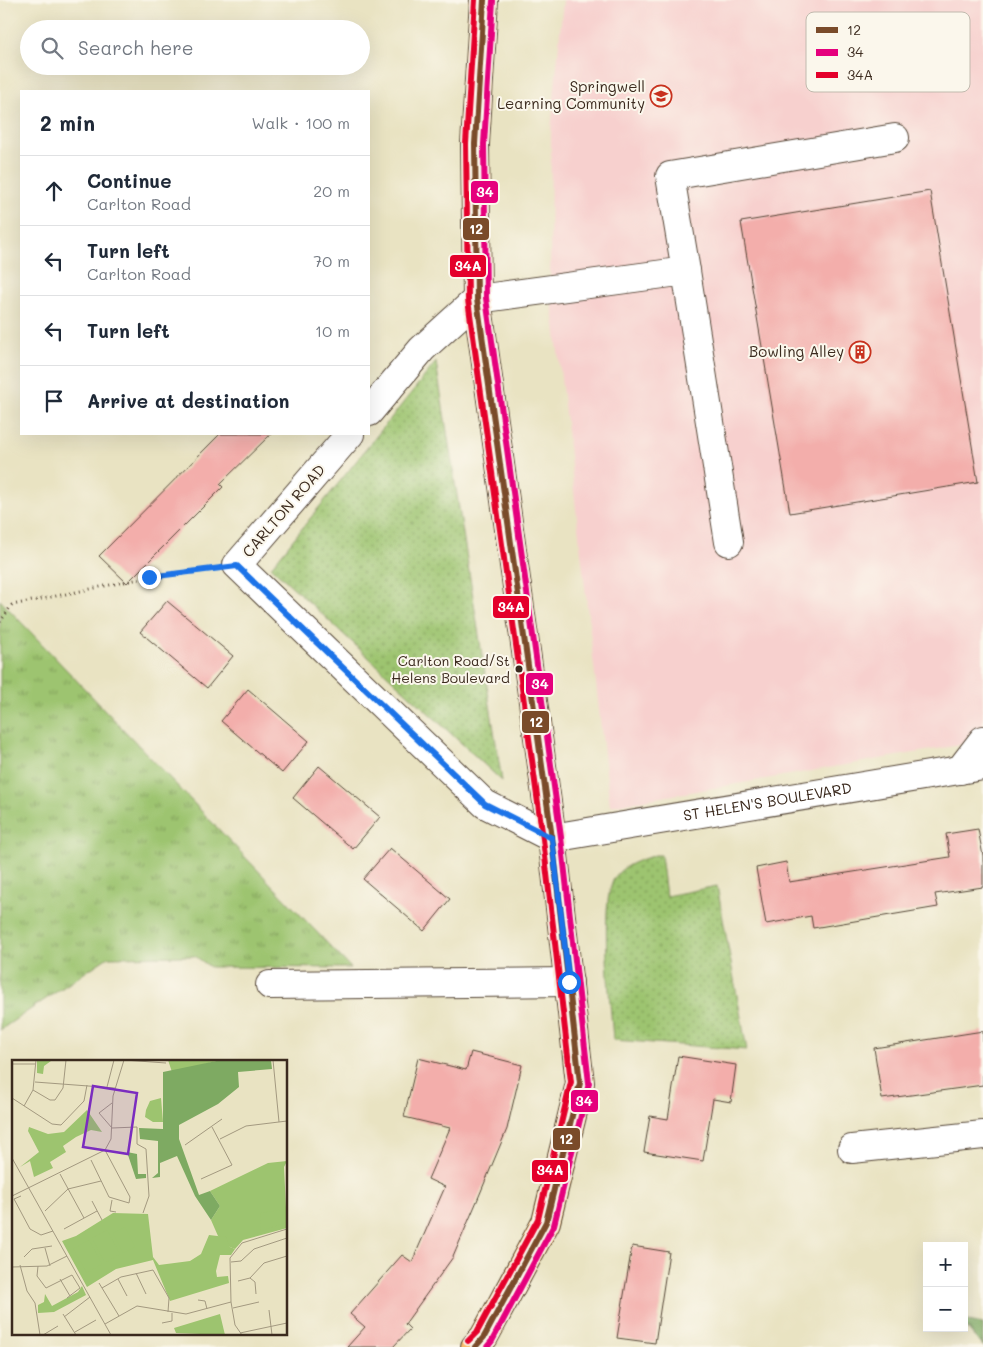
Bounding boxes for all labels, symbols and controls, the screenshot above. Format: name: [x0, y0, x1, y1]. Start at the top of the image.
legend: [806, 12, 970, 92]
search box: [20, 20, 370, 75]
text: 12: [847, 20, 861, 39]
icon: search: [38, 34, 66, 62]
text: Search here: [78, 35, 194, 60]
text: 34: [847, 42, 864, 61]
text: 34A: [847, 65, 873, 84]
place label: Springwell Learning Community: [497, 76, 645, 113]
school or university icon: Springwell Learning Community: [649, 84, 673, 108]
text: 2 min: [40, 109, 95, 136]
text: Walk · 100 m: [251, 112, 350, 133]
text: Continue: [87, 168, 172, 193]
icon: ahead: [40, 177, 68, 205]
text: 20 m: [313, 180, 350, 201]
line badge: 34: [470, 180, 499, 204]
text: 34: [476, 182, 494, 201]
text: Carlton Road: [87, 193, 191, 214]
line badge: 12: [462, 217, 490, 241]
text: 12: [469, 219, 483, 238]
text: Turn left: [87, 238, 170, 263]
icon: left: [40, 247, 68, 275]
text: 70 m: [313, 250, 350, 271]
line badge: 34A: [449, 254, 487, 278]
text: 34A: [454, 256, 482, 275]
text: Carlton Road: [87, 263, 191, 284]
icon: left: [40, 317, 68, 345]
text: Turn left: [87, 318, 170, 343]
text: 10 m: [315, 320, 350, 341]
building icon: Bowling Alley: [848, 340, 872, 364]
place label: Bowling Alley: [749, 341, 844, 361]
icon: arrive: [40, 387, 68, 415]
text: Arrive at destination: [87, 388, 290, 413]
street label: CARLTON ROAD: [237, 460, 329, 561]
route end: [138, 566, 161, 589]
line badge: 34A: [492, 595, 530, 619]
text: 34A: [497, 597, 525, 616]
place label: Carlton Road/St Helens Boulevard: [391, 651, 510, 687]
marker: Carlton Road/St Helens Boulevard: [514, 664, 524, 674]
line badge: 34: [525, 672, 554, 696]
text: 34: [531, 674, 549, 693]
line badge: 12: [521, 710, 550, 734]
text: 12: [529, 712, 543, 731]
street label: ST HELEN'S BOULEVARD: [682, 777, 853, 825]
route start: [558, 971, 581, 994]
inset map: [12, 1060, 288, 1334]
line badge: 34: [570, 1089, 599, 1113]
text: 34: [575, 1091, 593, 1110]
line badge: 12: [552, 1127, 581, 1151]
text: 12: [559, 1129, 573, 1148]
line badge: 34A: [531, 1159, 569, 1183]
text: 34A: [536, 1160, 564, 1179]
map controls: [923, 1242, 968, 1332]
button: +: [923, 1242, 968, 1287]
button: −: [923, 1287, 968, 1332]

